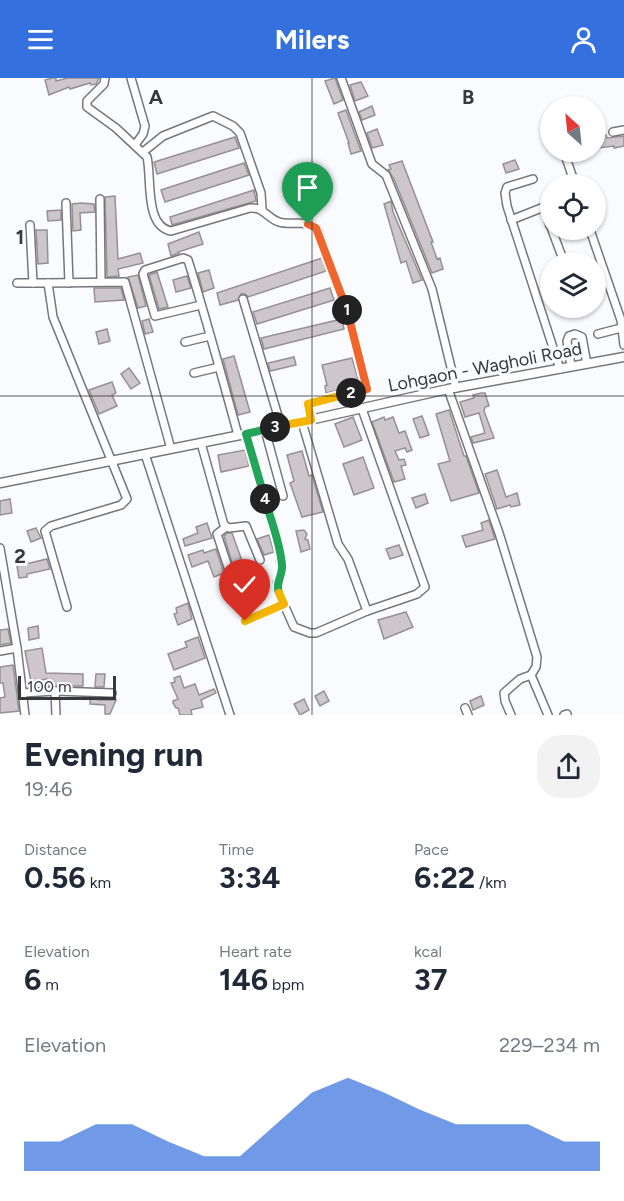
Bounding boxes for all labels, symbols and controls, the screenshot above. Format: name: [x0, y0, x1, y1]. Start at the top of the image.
icon: menu: [24, 23, 57, 56]
text: Milers: [275, 23, 349, 56]
icon: person: [567, 23, 600, 56]
text: A: [149, 85, 164, 109]
text: B: [462, 85, 474, 109]
north arrow: [540, 96, 606, 162]
map controls: [540, 96, 606, 318]
pin: [282, 162, 333, 224]
icon: arrive: [291, 171, 324, 204]
button: locate: [540, 174, 606, 240]
text: 1: [16, 225, 24, 249]
button: layers: [540, 252, 606, 318]
pin: 1: [332, 295, 362, 325]
text: 1: [344, 300, 350, 319]
street label: Lohgaon - Wagholi Road: [386, 337, 584, 397]
pin: 2: [336, 378, 366, 408]
text: 2: [346, 383, 356, 402]
pin: 3: [260, 412, 290, 442]
text: 3: [271, 417, 279, 436]
pin: 4: [250, 484, 280, 514]
text: 4: [260, 489, 270, 508]
text: 2: [14, 544, 26, 568]
pin: [219, 559, 270, 621]
icon: check: [228, 568, 261, 601]
scale bar: [18, 673, 116, 700]
text: 100 m: [27, 677, 72, 696]
text: Evening run: [24, 735, 203, 774]
button: share: [537, 735, 600, 798]
text: 19:46: [24, 777, 72, 801]
text: Distance: [24, 840, 87, 859]
text: Time: [219, 840, 254, 859]
text: Pace: [414, 840, 449, 859]
text: 0.56: [24, 859, 86, 896]
text: 3:34: [219, 859, 280, 896]
text: 6:22: [414, 859, 475, 896]
text: km: [86, 873, 111, 892]
text: /km: [475, 873, 507, 892]
text: Elevation: [24, 942, 90, 961]
text: Heart rate: [219, 942, 292, 961]
text: kcal: [414, 942, 442, 961]
text: 6: [24, 961, 41, 998]
text: 146: [219, 961, 268, 998]
text: 37: [414, 961, 447, 998]
text: m: [41, 975, 59, 994]
text: bpm: [268, 975, 304, 994]
text: Elevation: [24, 1033, 106, 1057]
text: 229–234 m: [499, 1033, 600, 1057]

